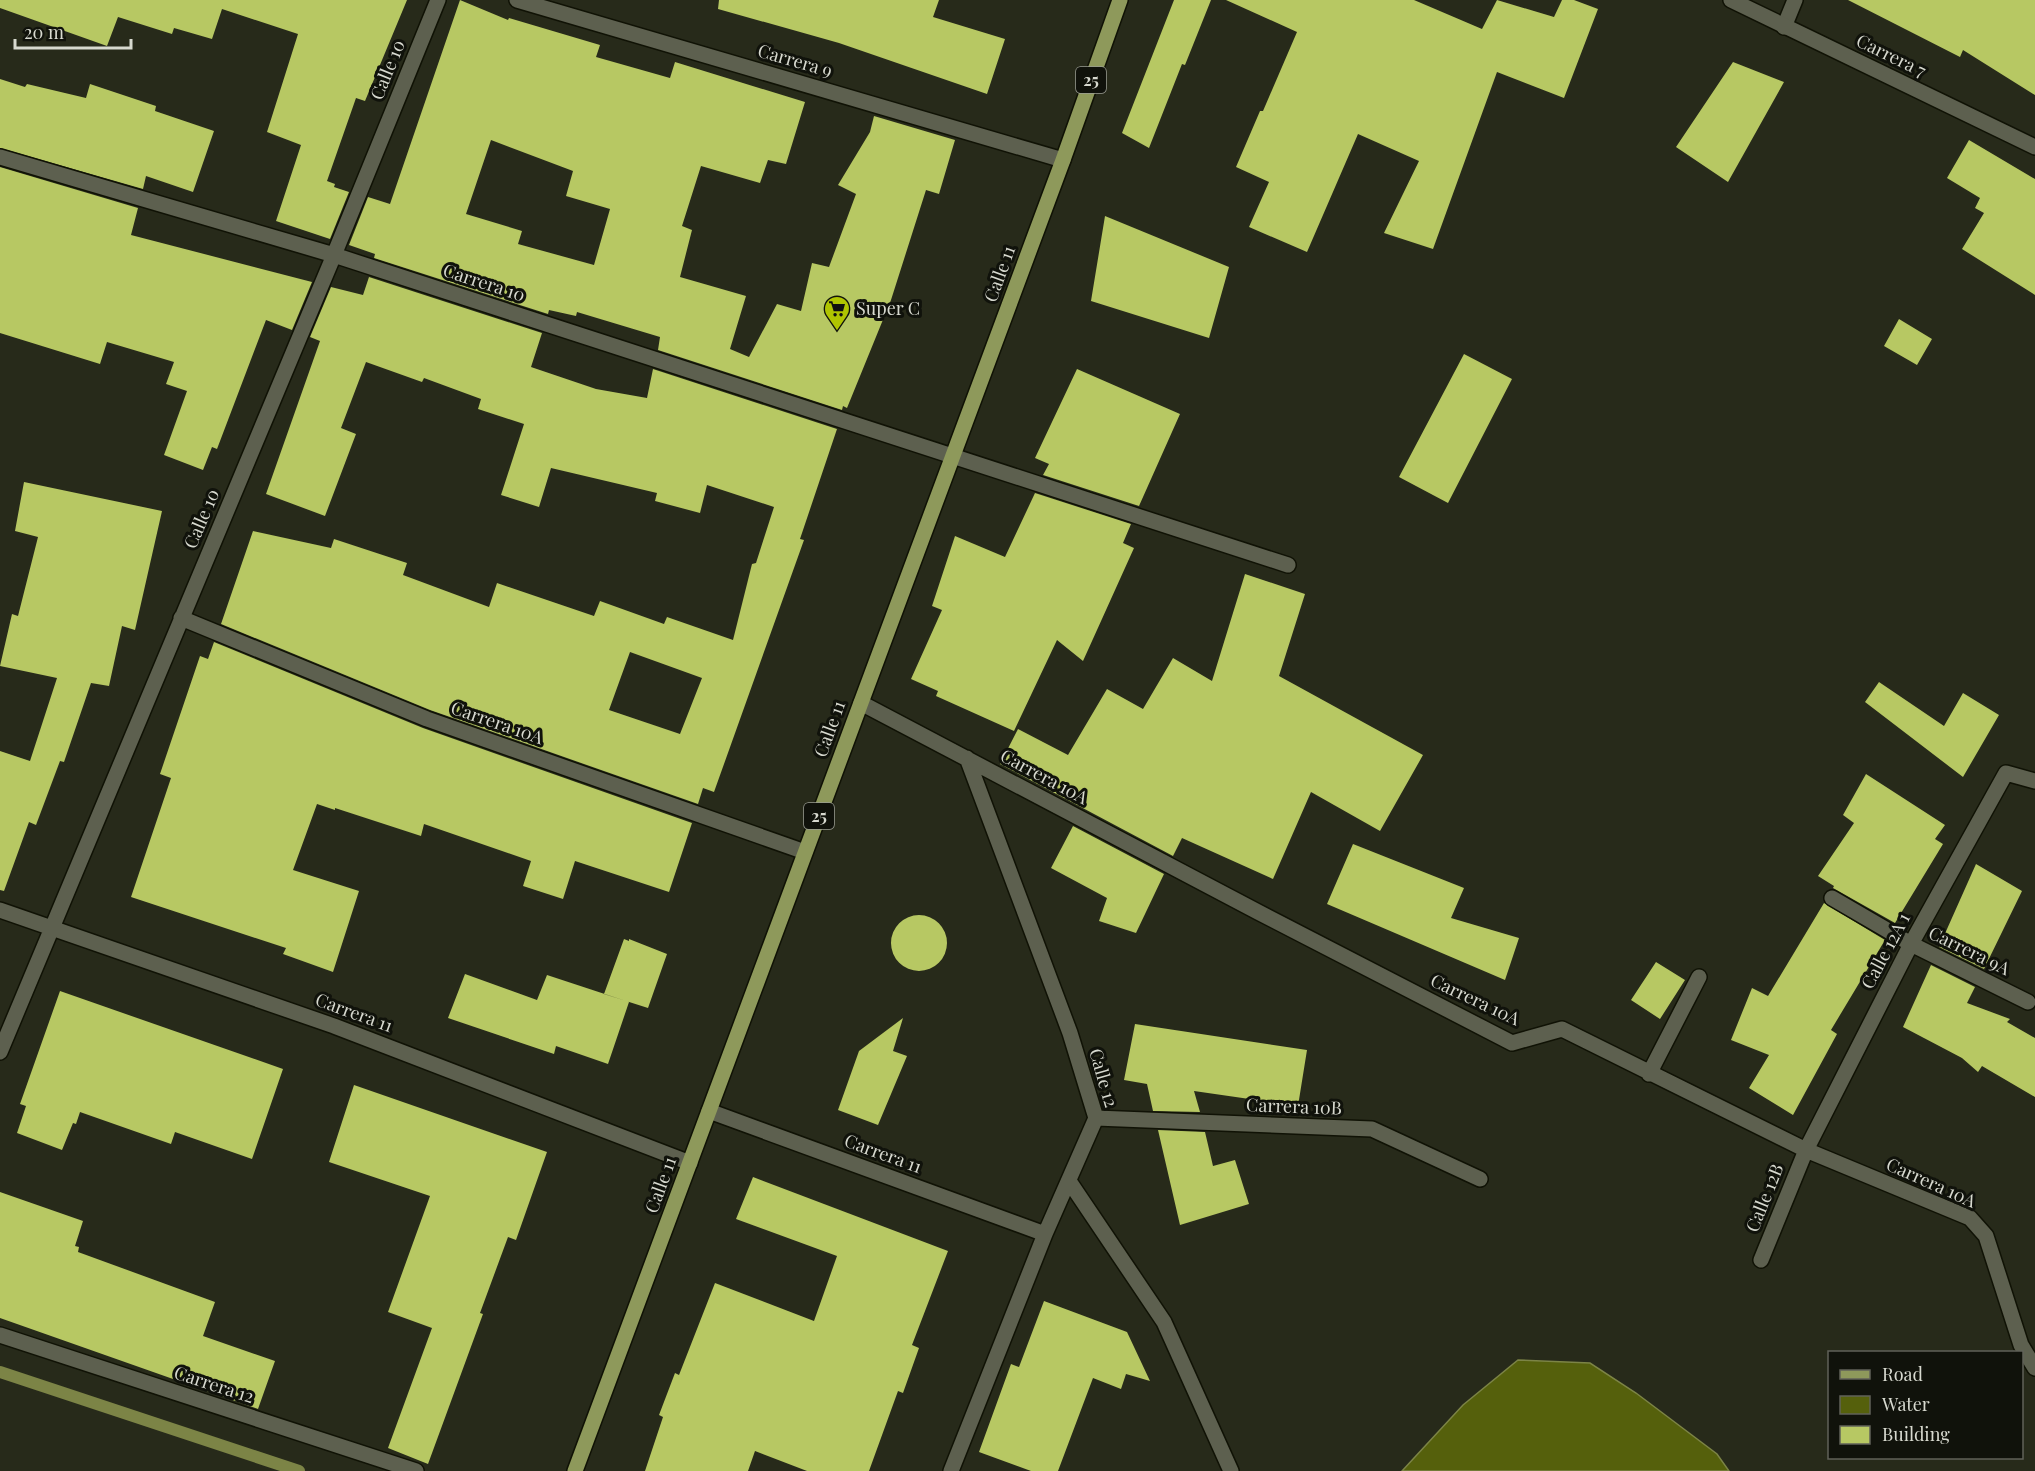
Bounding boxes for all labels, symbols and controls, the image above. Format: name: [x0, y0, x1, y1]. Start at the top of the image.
scale bar: [15, 12, 130, 50]
text: 20 m: [24, 20, 64, 44]
street label: Carrera 7: [1853, 28, 1931, 83]
street label: Calle 10: [364, 36, 410, 103]
street label: Carrera 9: [755, 38, 835, 82]
road number: 25: [1076, 67, 1106, 93]
street label: Calle 11: [978, 242, 1020, 305]
street label: Carrera 10: [440, 258, 528, 307]
supermarket icon: Super C: [822, 294, 852, 332]
place label: Super C: [856, 296, 920, 320]
street label: Calle 10: [178, 485, 224, 552]
street label: Carrera 10A: [448, 695, 547, 749]
street label: Calle 11: [808, 697, 850, 760]
street label: Carrera 10A: [996, 743, 1093, 810]
road number: 25: [804, 803, 834, 829]
street label: Calle 12A 1: [1855, 908, 1915, 993]
street label: Carrera 9A: [1925, 920, 2015, 980]
street label: Carrera 10A: [1427, 968, 1525, 1031]
street label: Carrera 11: [312, 987, 397, 1037]
street label: Calle 12: [1084, 1045, 1124, 1110]
street label: Carrera 10B: [1246, 1092, 1342, 1120]
street label: Carrera 11: [841, 1128, 926, 1178]
street label: Carrera 10A: [1883, 1152, 1981, 1213]
street label: Calle 11: [639, 1153, 681, 1216]
street label: Calle 12B: [1740, 1160, 1789, 1235]
legend: [1828, 1351, 2023, 1459]
street label: Carrera 12: [171, 1360, 257, 1408]
text: Road: [1882, 1362, 1923, 1386]
text: Water: [1881, 1392, 1930, 1416]
text: Building: [1882, 1422, 1950, 1446]

